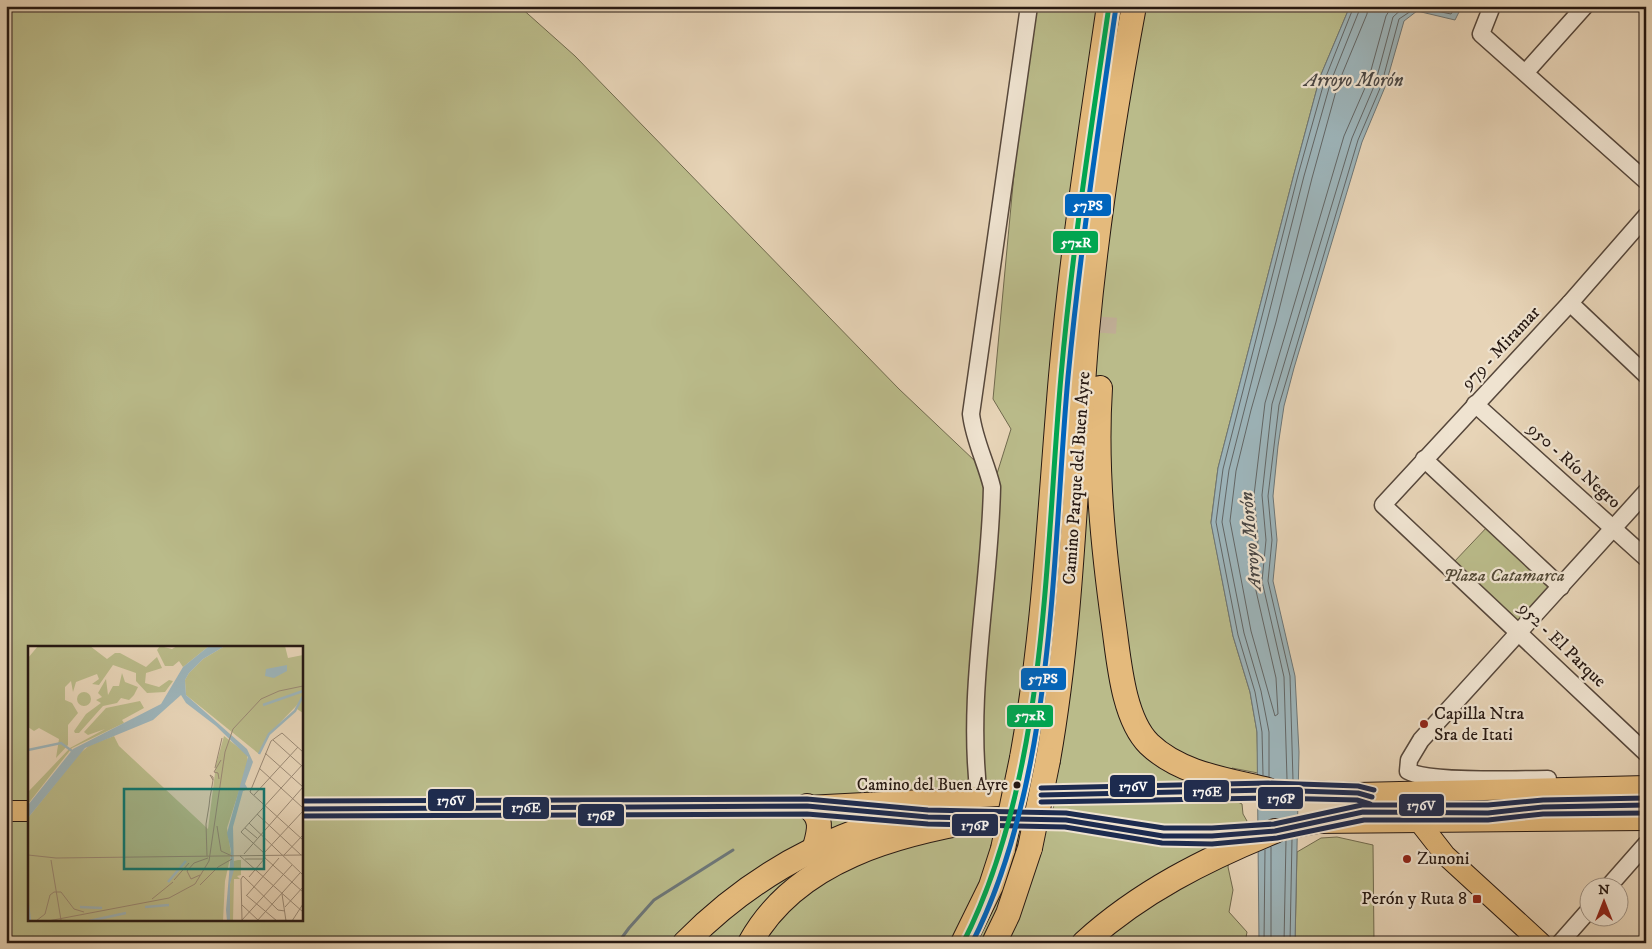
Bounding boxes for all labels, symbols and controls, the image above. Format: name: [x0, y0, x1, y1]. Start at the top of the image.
water label: Arroyo Morón: [1303, 69, 1404, 92]
line badge: 57PS: [1064, 193, 1112, 217]
text: 57PS: [1072, 197, 1103, 215]
line badge: 57xR: [1052, 230, 1099, 254]
text: 57xR: [1060, 234, 1092, 252]
street label: 979 - Miramar: [1456, 302, 1545, 395]
street label: Camino Parque del Buen Ayre: [1059, 371, 1095, 585]
street label: 950 - Río Negro: [1522, 418, 1625, 514]
water label: Arroyo Morón: [1235, 490, 1267, 593]
park label: Plaza Catamarca: [1443, 565, 1565, 587]
street label: 952 - El Parque: [1513, 597, 1610, 692]
inset map: [28, 646, 302, 922]
line badge: 57PS: [1020, 667, 1067, 691]
text: 57PS: [1027, 670, 1058, 688]
place label: Capilla Ntra Sra de Itati: [1434, 703, 1524, 746]
line badge: 57xR: [1006, 704, 1054, 728]
text: 57xR: [1014, 707, 1046, 725]
marker: Capilla Ntra Sra de Itati: [1418, 718, 1430, 730]
place label: Camino del Buen Ayre: [857, 774, 1008, 796]
line badge: 176V: [1109, 774, 1156, 798]
text: 176V: [1119, 778, 1148, 796]
line badge: 176E: [1183, 779, 1230, 803]
marker: Camino del Buen Ayre: [1012, 780, 1022, 790]
text: 176E: [1192, 783, 1222, 801]
line badge: 176P: [1257, 786, 1304, 810]
line badge: 176V: [427, 788, 475, 812]
text: 176P: [1267, 790, 1296, 808]
text: 176V: [437, 792, 466, 810]
line badge: 176V: [1398, 793, 1445, 817]
line badge: 176E: [502, 796, 550, 820]
text: 176V: [1407, 797, 1436, 815]
text: 176E: [511, 799, 541, 817]
line badge: 176P: [577, 803, 625, 827]
text: 176P: [587, 807, 616, 825]
line badge: 176P: [951, 813, 999, 837]
text: 176P: [961, 817, 990, 835]
place label: Zunoni: [1417, 848, 1469, 870]
marker: Zunoni: [1401, 853, 1413, 865]
north arrow: [1580, 876, 1630, 926]
text: N: [1598, 881, 1610, 899]
place label: Perón y Ruta 8: [1361, 888, 1467, 910]
marker: Perón y Ruta 8: [1471, 893, 1483, 905]

